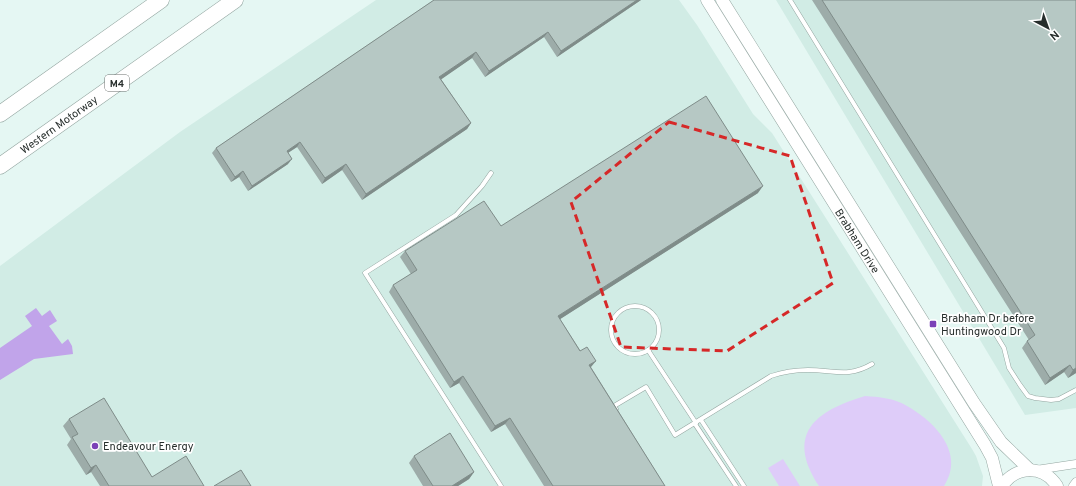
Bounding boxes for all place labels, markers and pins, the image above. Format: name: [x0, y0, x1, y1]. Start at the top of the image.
place label: Brabham Dr before Huntingwood Dr: [941, 312, 1034, 339]
marker: Brabham Dr before Huntingwood Dr: [928, 319, 938, 329]
place label: Endeavour Energy: [103, 440, 194, 454]
marker: Endeavour Energy: [90, 441, 100, 451]

